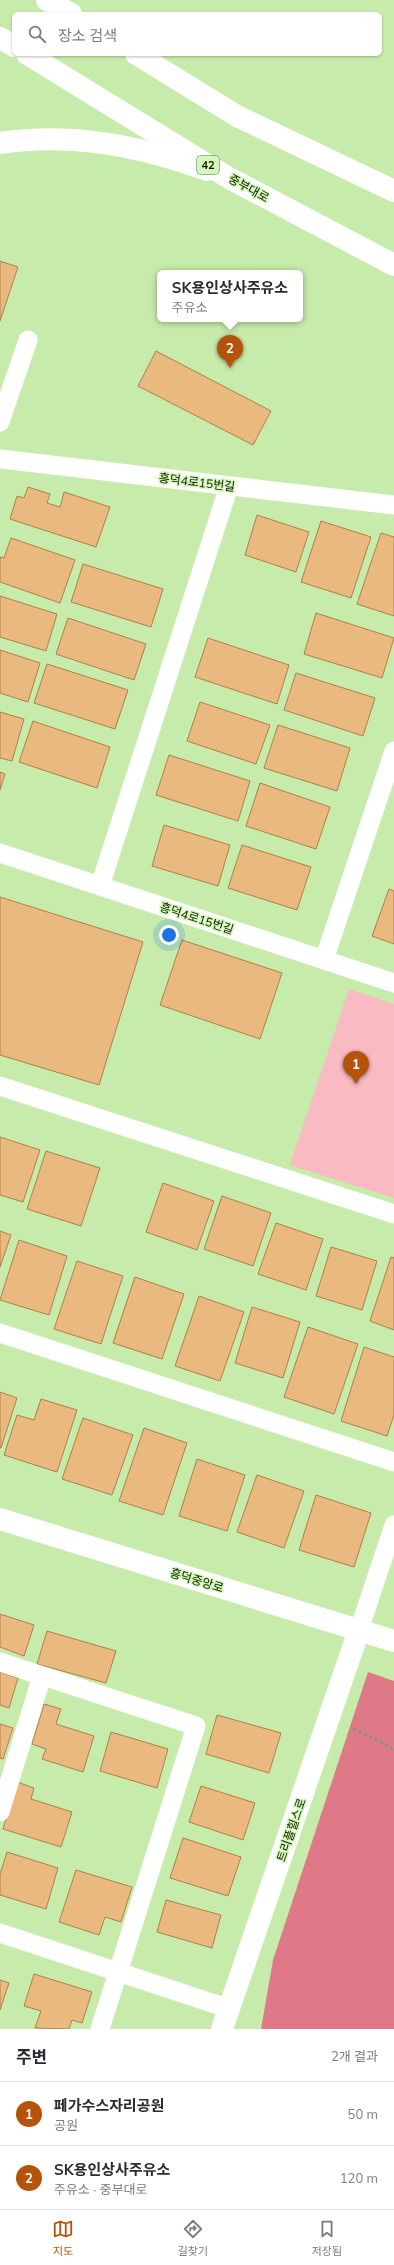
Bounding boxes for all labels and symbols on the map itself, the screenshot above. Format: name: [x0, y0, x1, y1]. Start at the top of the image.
road number: 42: [197, 156, 219, 174]
street label: 중부대로: [226, 171, 272, 205]
pin: 2: [217, 335, 243, 368]
street label: 흥덕4로15번길: [158, 470, 236, 494]
street label: 흥덕4로15번길: [158, 899, 236, 937]
your location: [159, 925, 179, 945]
pin: 1: [343, 1051, 369, 1084]
street label: 흥덕중앙로: [168, 1565, 226, 1595]
street label: 트리플힐스로: [273, 1796, 309, 1864]

